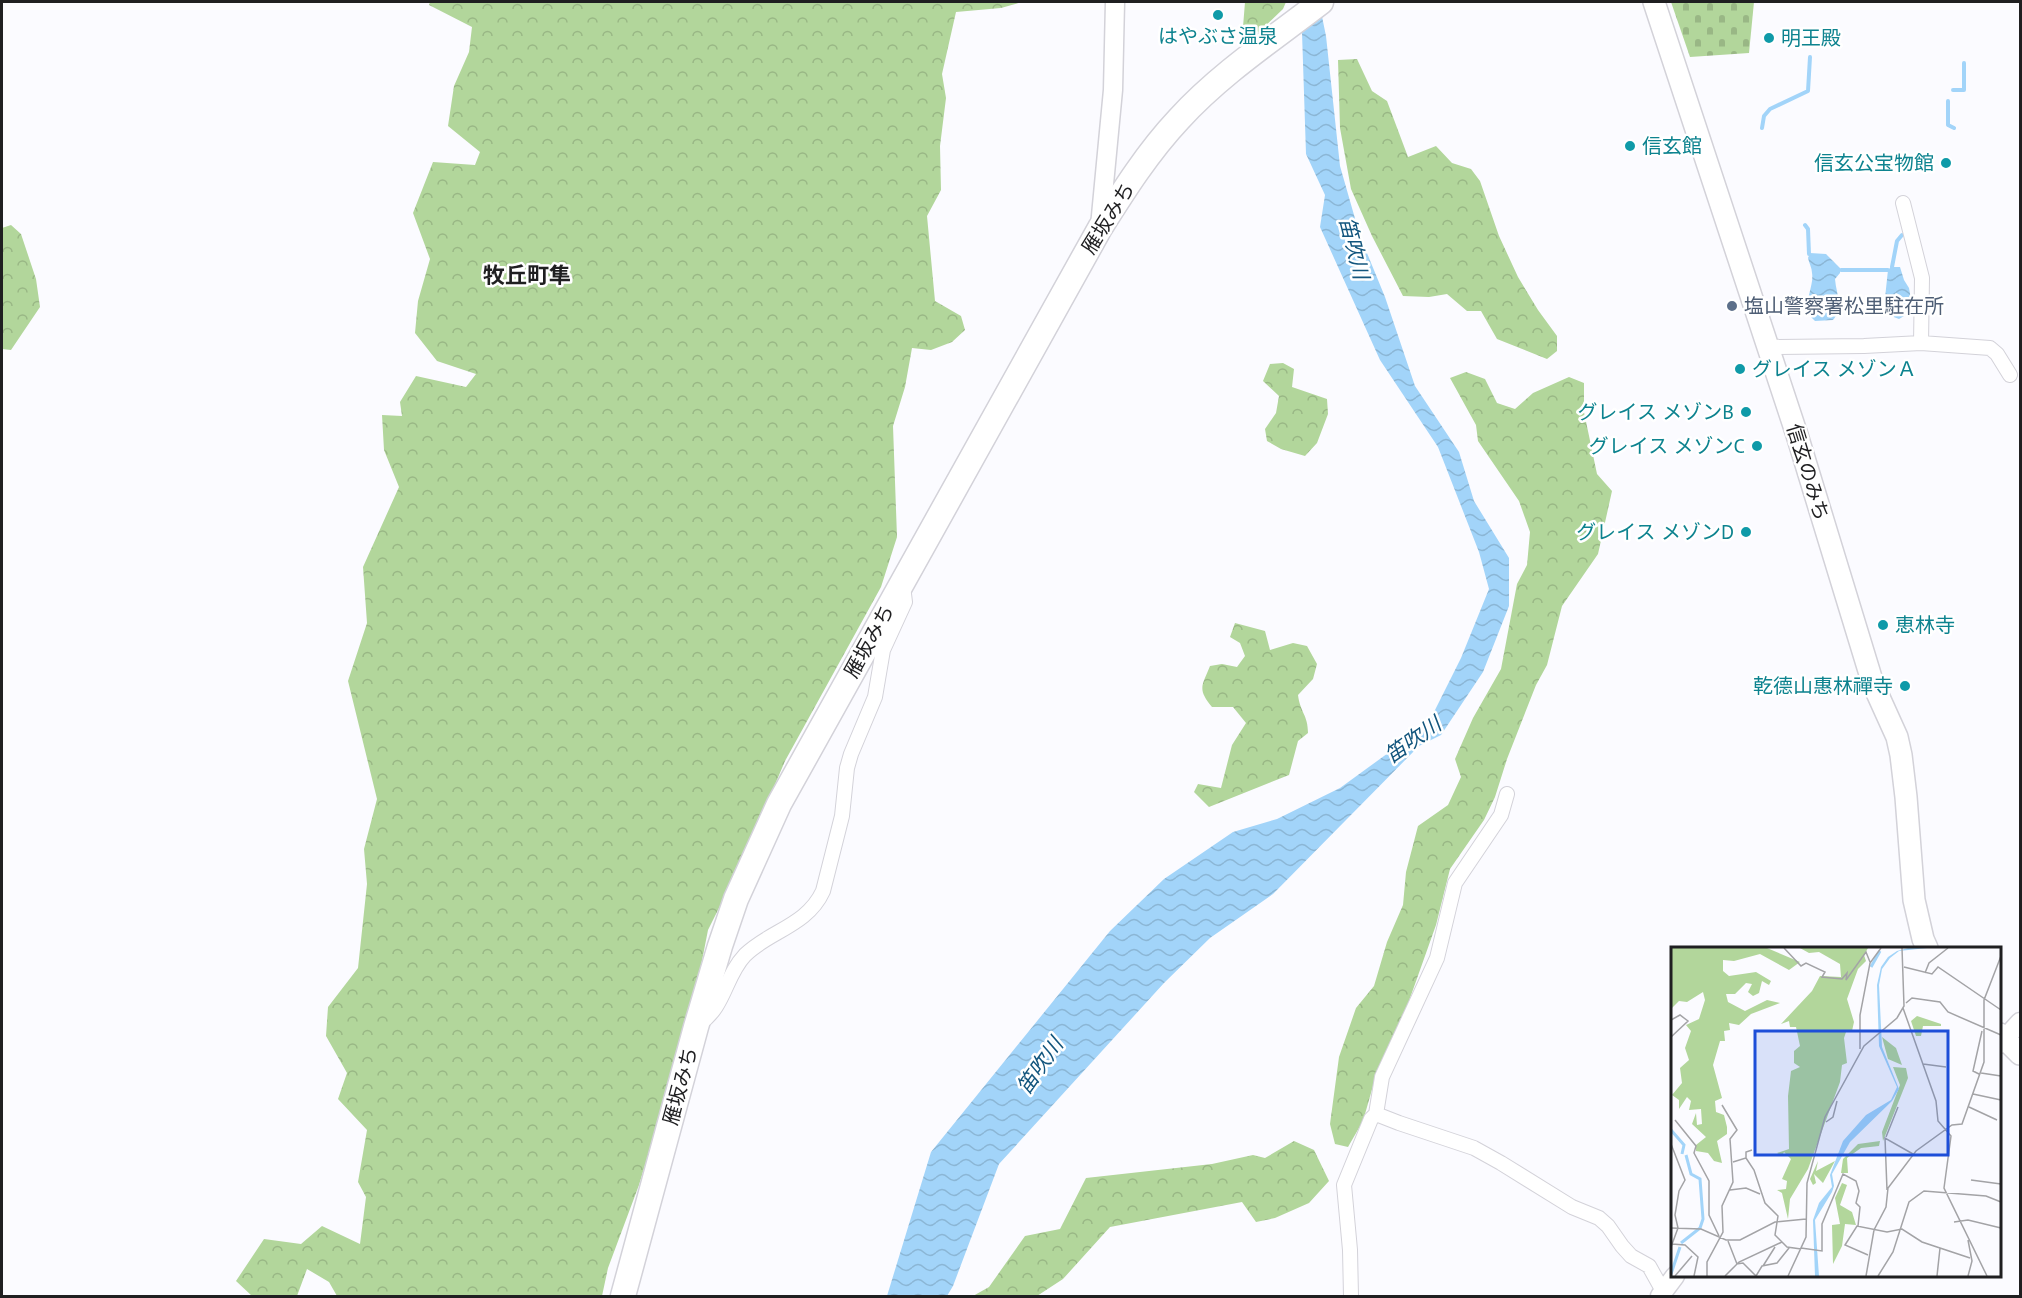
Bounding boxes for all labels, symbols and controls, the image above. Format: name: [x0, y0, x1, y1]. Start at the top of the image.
marker: はやぶさ温泉: [1211, 8, 1225, 22]
place label: はやぶさ温泉: [1158, 23, 1278, 49]
place label: 明王殿: [1781, 25, 1841, 51]
marker: 明王殿: [1762, 31, 1776, 45]
place label: 信玄館: [1642, 133, 1702, 159]
marker: 信玄館: [1623, 139, 1637, 153]
place label: 信玄公宝物館: [1814, 150, 1934, 176]
marker: 信玄公宝物館: [1939, 156, 1953, 170]
street label: 雁坂みち: [1076, 177, 1140, 259]
water label: 笛吹川: [1334, 214, 1376, 284]
district label: 牧丘町隼: [483, 261, 571, 289]
place label: 塩山警察署松里駐在所: [1744, 293, 1944, 319]
marker: 塩山警察署松里駐在所: [1725, 299, 1739, 313]
place label: グレイス メゾンＡ: [1752, 356, 1917, 382]
marker: グレイス メゾンＡ: [1733, 362, 1747, 376]
place label: グレイス メゾンB: [1578, 399, 1734, 425]
marker: グレイス メゾンB: [1739, 405, 1753, 419]
street label: 信玄のみち: [1781, 420, 1835, 524]
place label: グレイス メゾンC: [1589, 433, 1745, 459]
marker: グレイス メゾンC: [1750, 439, 1764, 453]
place label: グレイス メゾンD: [1576, 519, 1734, 545]
marker: グレイス メゾンD: [1739, 525, 1753, 539]
street label: 雁坂みち: [838, 600, 900, 682]
place label: 恵林寺: [1895, 612, 1955, 638]
marker: 恵林寺: [1876, 618, 1890, 632]
place label: 乾德山惠林禪寺: [1753, 673, 1893, 699]
marker: 乾德山惠林禪寺: [1898, 679, 1912, 693]
water label: 笛吹川: [1379, 709, 1448, 769]
inset map: [1671, 947, 2001, 1277]
water label: 笛吹川: [1010, 1031, 1070, 1099]
street label: 雁坂みち: [657, 1044, 703, 1128]

